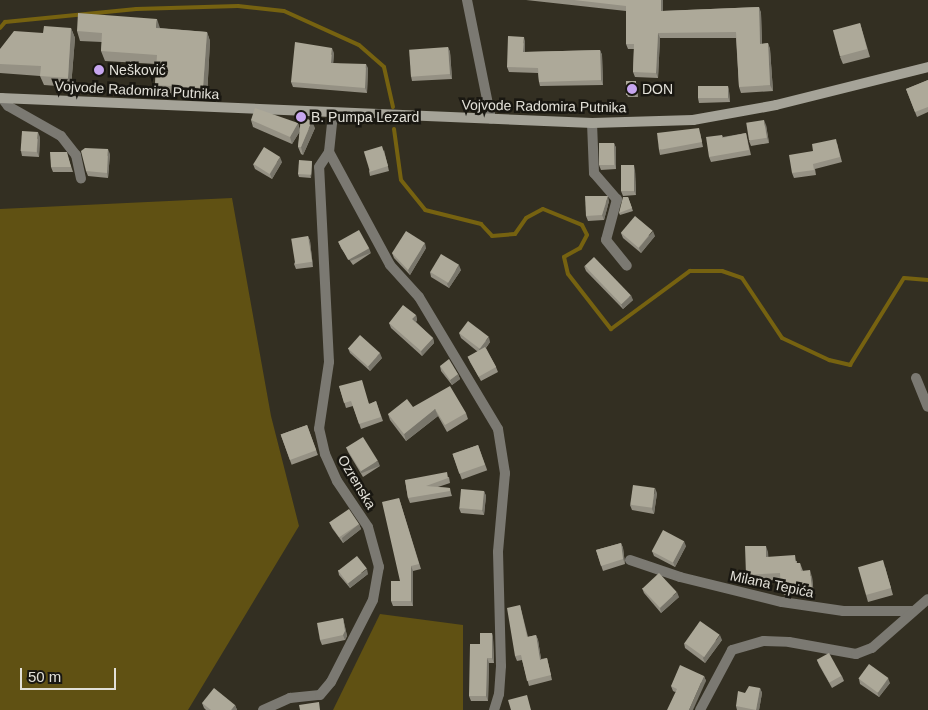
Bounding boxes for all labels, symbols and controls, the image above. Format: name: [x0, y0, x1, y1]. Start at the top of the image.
place label: Nešković: [109, 62, 166, 78]
marker: Nešković: [93, 64, 105, 76]
street label: Vojvode Radomira Putnika: [54, 77, 220, 103]
place label: DON: [642, 81, 673, 97]
marker: DON: [626, 83, 638, 95]
street label: Vojvode Radomira Putnika: [461, 96, 627, 116]
place label: B. Pumpa Lezard: [311, 109, 419, 125]
marker: B. Pumpa Lezard: [295, 111, 307, 123]
street label: Ozrenska: [334, 452, 380, 512]
street label: Milana Tepića: [728, 567, 816, 601]
scale bar: [22, 658, 119, 690]
text: 50 m: [28, 668, 61, 685]

